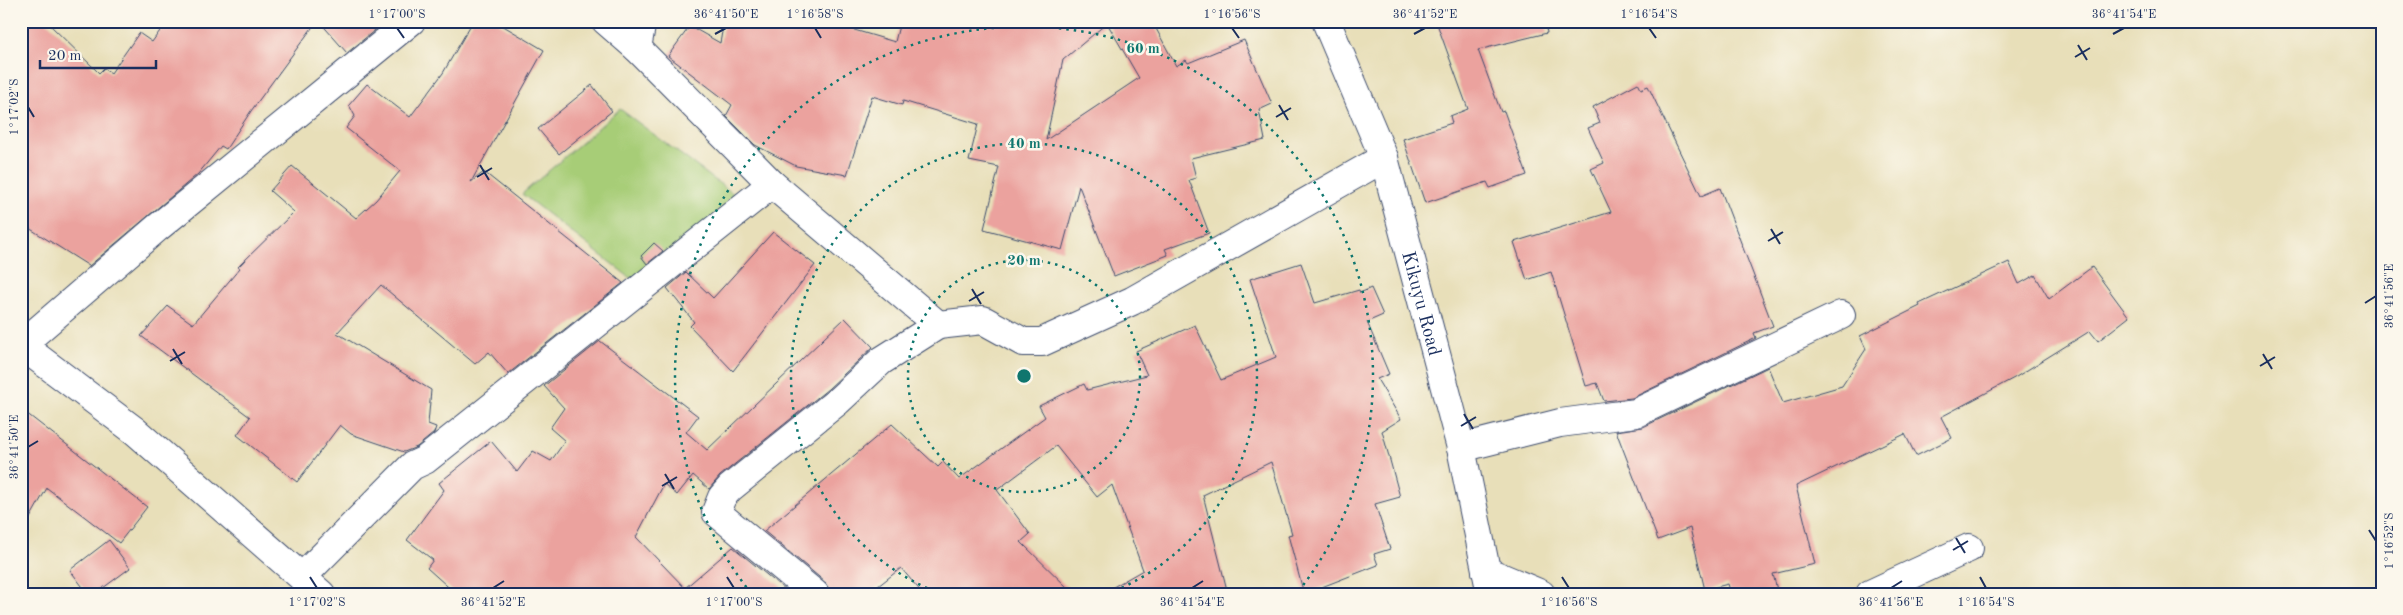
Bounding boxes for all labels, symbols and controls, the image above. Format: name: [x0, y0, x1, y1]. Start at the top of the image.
text: 36°41'50"E: [694, 8, 758, 21]
text: 1°16'58"S: [787, 8, 843, 21]
text: 1°16'56"S: [1204, 8, 1260, 21]
text: 36°41'52"E: [1393, 8, 1457, 21]
text: 1°16'54"S: [1621, 8, 1677, 21]
text: 36°41'54"E: [2092, 8, 2156, 21]
text: 1°17'00"S: [369, 9, 425, 21]
scale bar: [40, 38, 156, 70]
text: 60 m: [1126, 42, 1160, 57]
text: 20 m: [48, 49, 82, 64]
text: 1°17'02"S: [9, 79, 21, 135]
text: 40 m: [1007, 137, 1041, 152]
street label: Kikuyu Road: [1397, 249, 1443, 358]
text: 20 m: [1007, 254, 1041, 269]
text: 36°41'56"E: [2383, 264, 2396, 328]
centre of rings: [1015, 367, 1033, 385]
text: 36°41'50"E: [8, 415, 21, 479]
text: 1°16'52"S: [2383, 513, 2396, 569]
text: 36°41'52"E: [461, 596, 525, 609]
text: 36°41'54"E: [1160, 596, 1224, 609]
text: 1°16'56"S: [1541, 596, 1597, 609]
text: 36°41'56"E: [1859, 596, 1923, 609]
text: 1°16'54"S: [1958, 596, 2014, 609]
text: 1°17'02"S: [289, 597, 345, 609]
text: 1°17'00"S: [706, 597, 762, 609]

